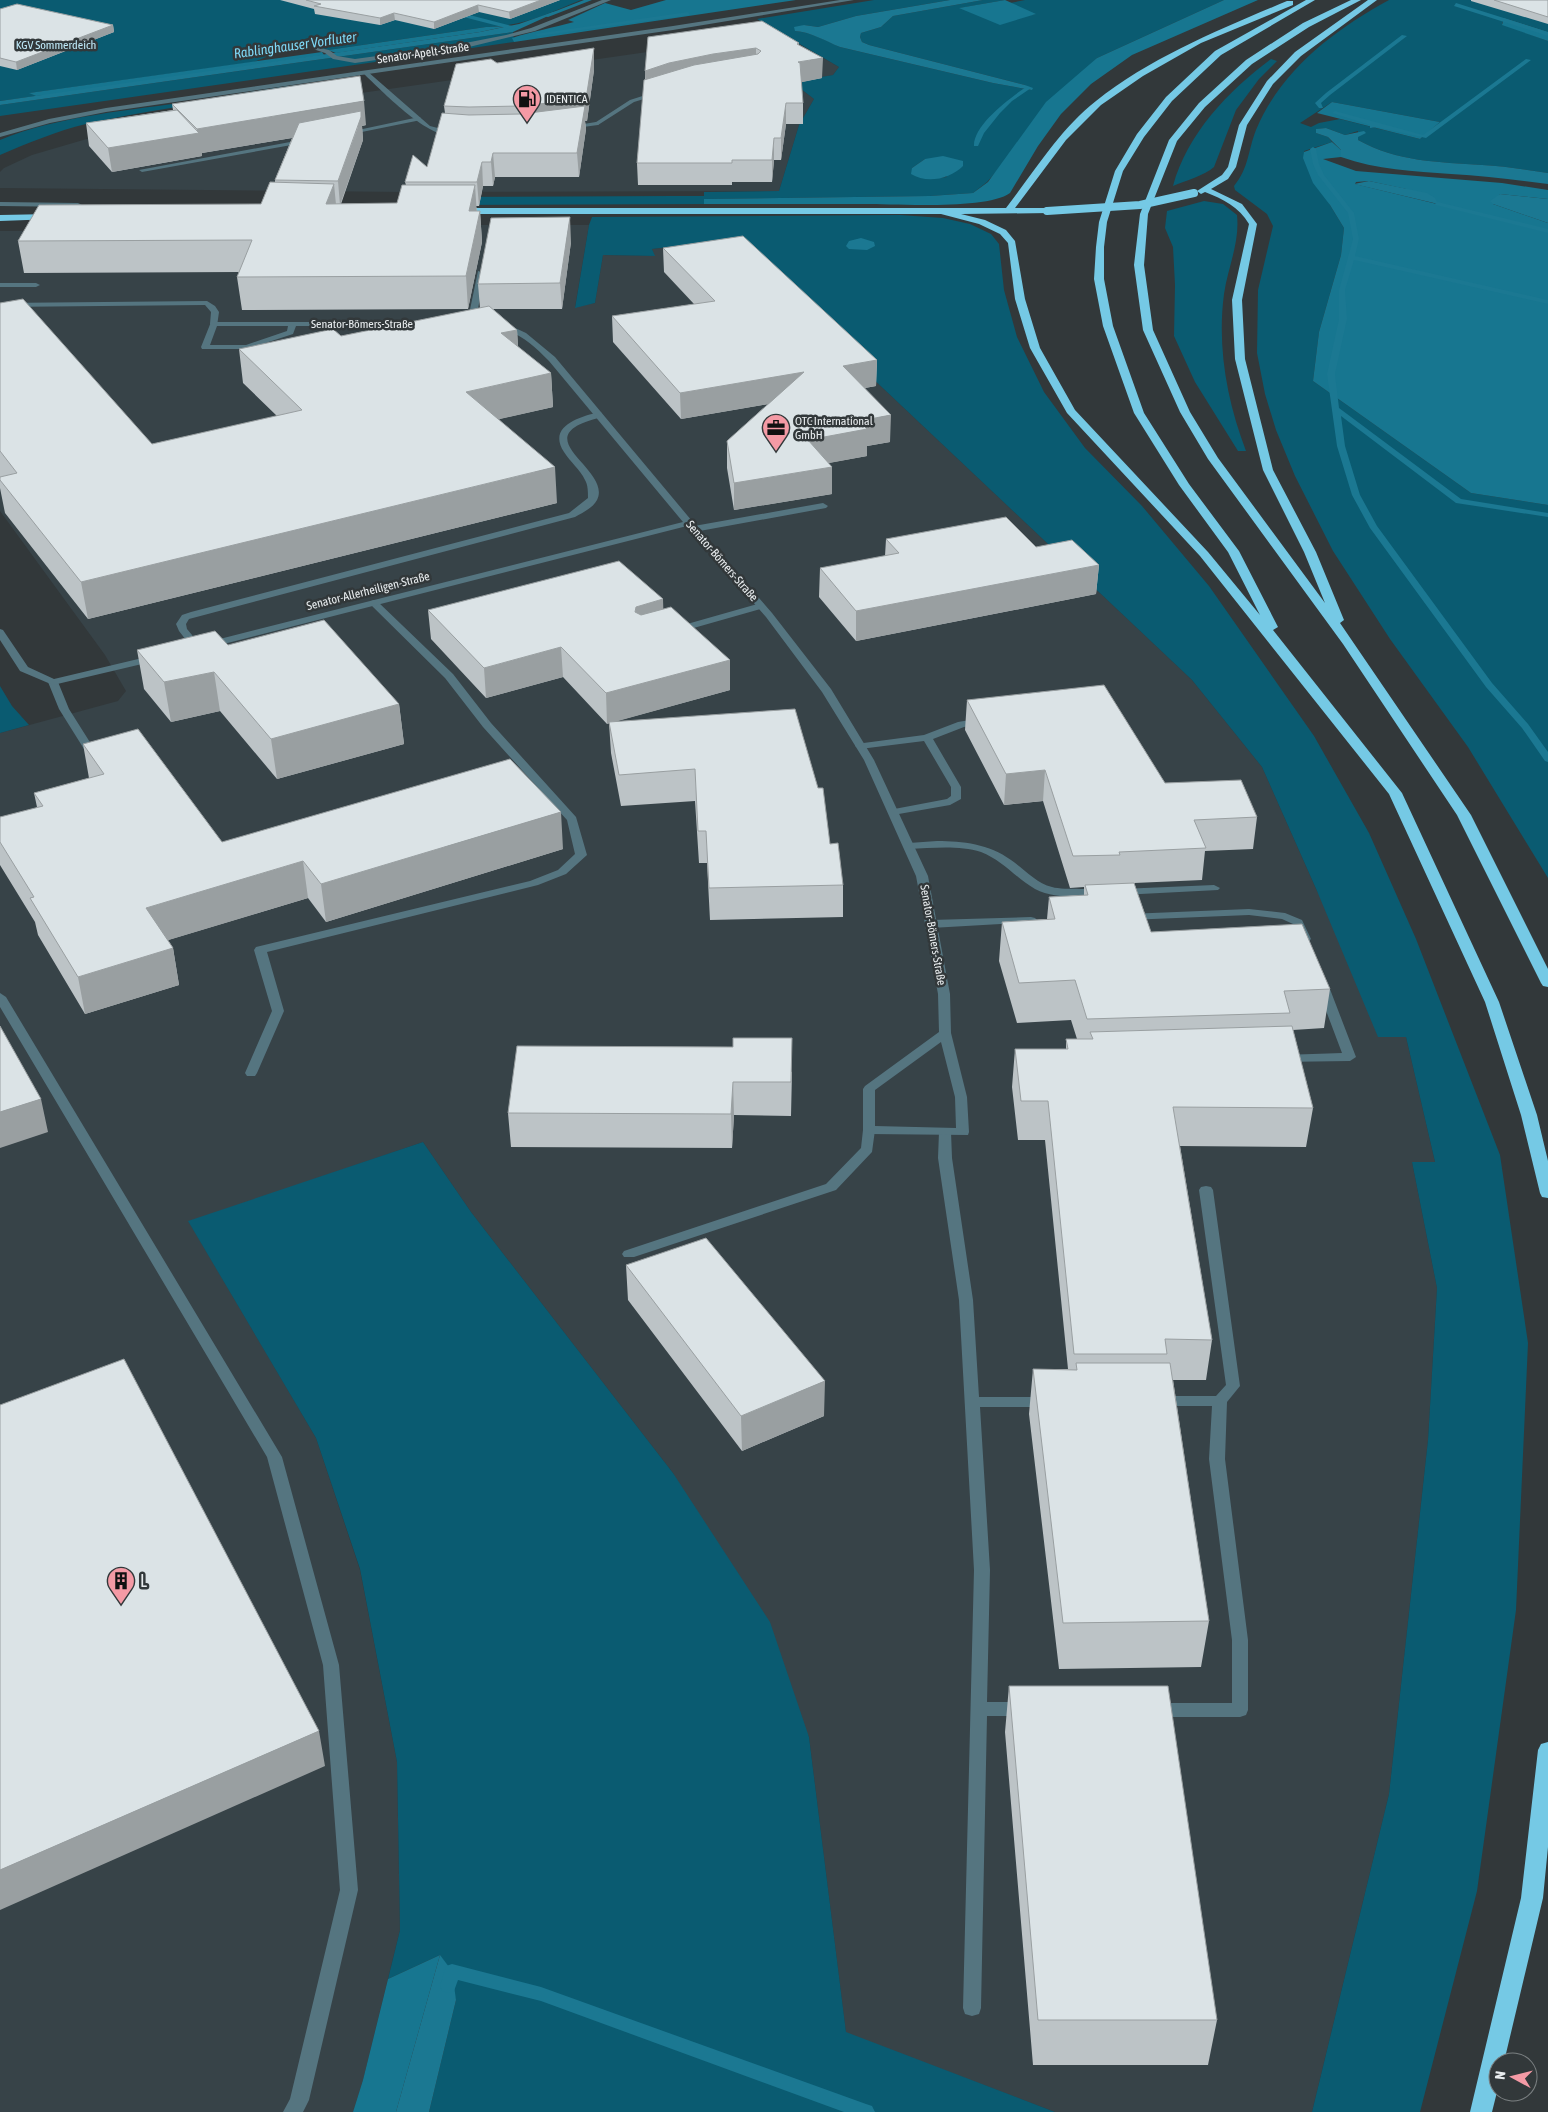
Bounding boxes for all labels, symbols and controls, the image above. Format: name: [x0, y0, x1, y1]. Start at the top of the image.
water label: Rablinghauser Vorfluter: [233, 28, 358, 62]
park label: KGV Sommerdeich: [16, 38, 96, 52]
street label: Senator-Apelt-Straße: [376, 40, 470, 66]
fuel station icon: IDENTICA: [512, 84, 542, 123]
place label: IDENTICA: [546, 92, 588, 106]
street label: Senator-Bömers-Straße: [311, 317, 413, 331]
office icon: OTC International GmbH: [761, 413, 791, 452]
place label: OTC International GmbH: [795, 414, 874, 442]
street label: Senator-Bömers-Straße: [683, 518, 761, 604]
street label: Senator-Allerheiligen-Straße: [305, 569, 431, 613]
street label: Senator-Bömers-Straße: [917, 884, 949, 986]
building icon: L: [106, 1566, 136, 1605]
place label: L: [140, 1570, 147, 1591]
north arrow: [1488, 2052, 1538, 2102]
text: N: [1492, 2070, 1509, 2080]

